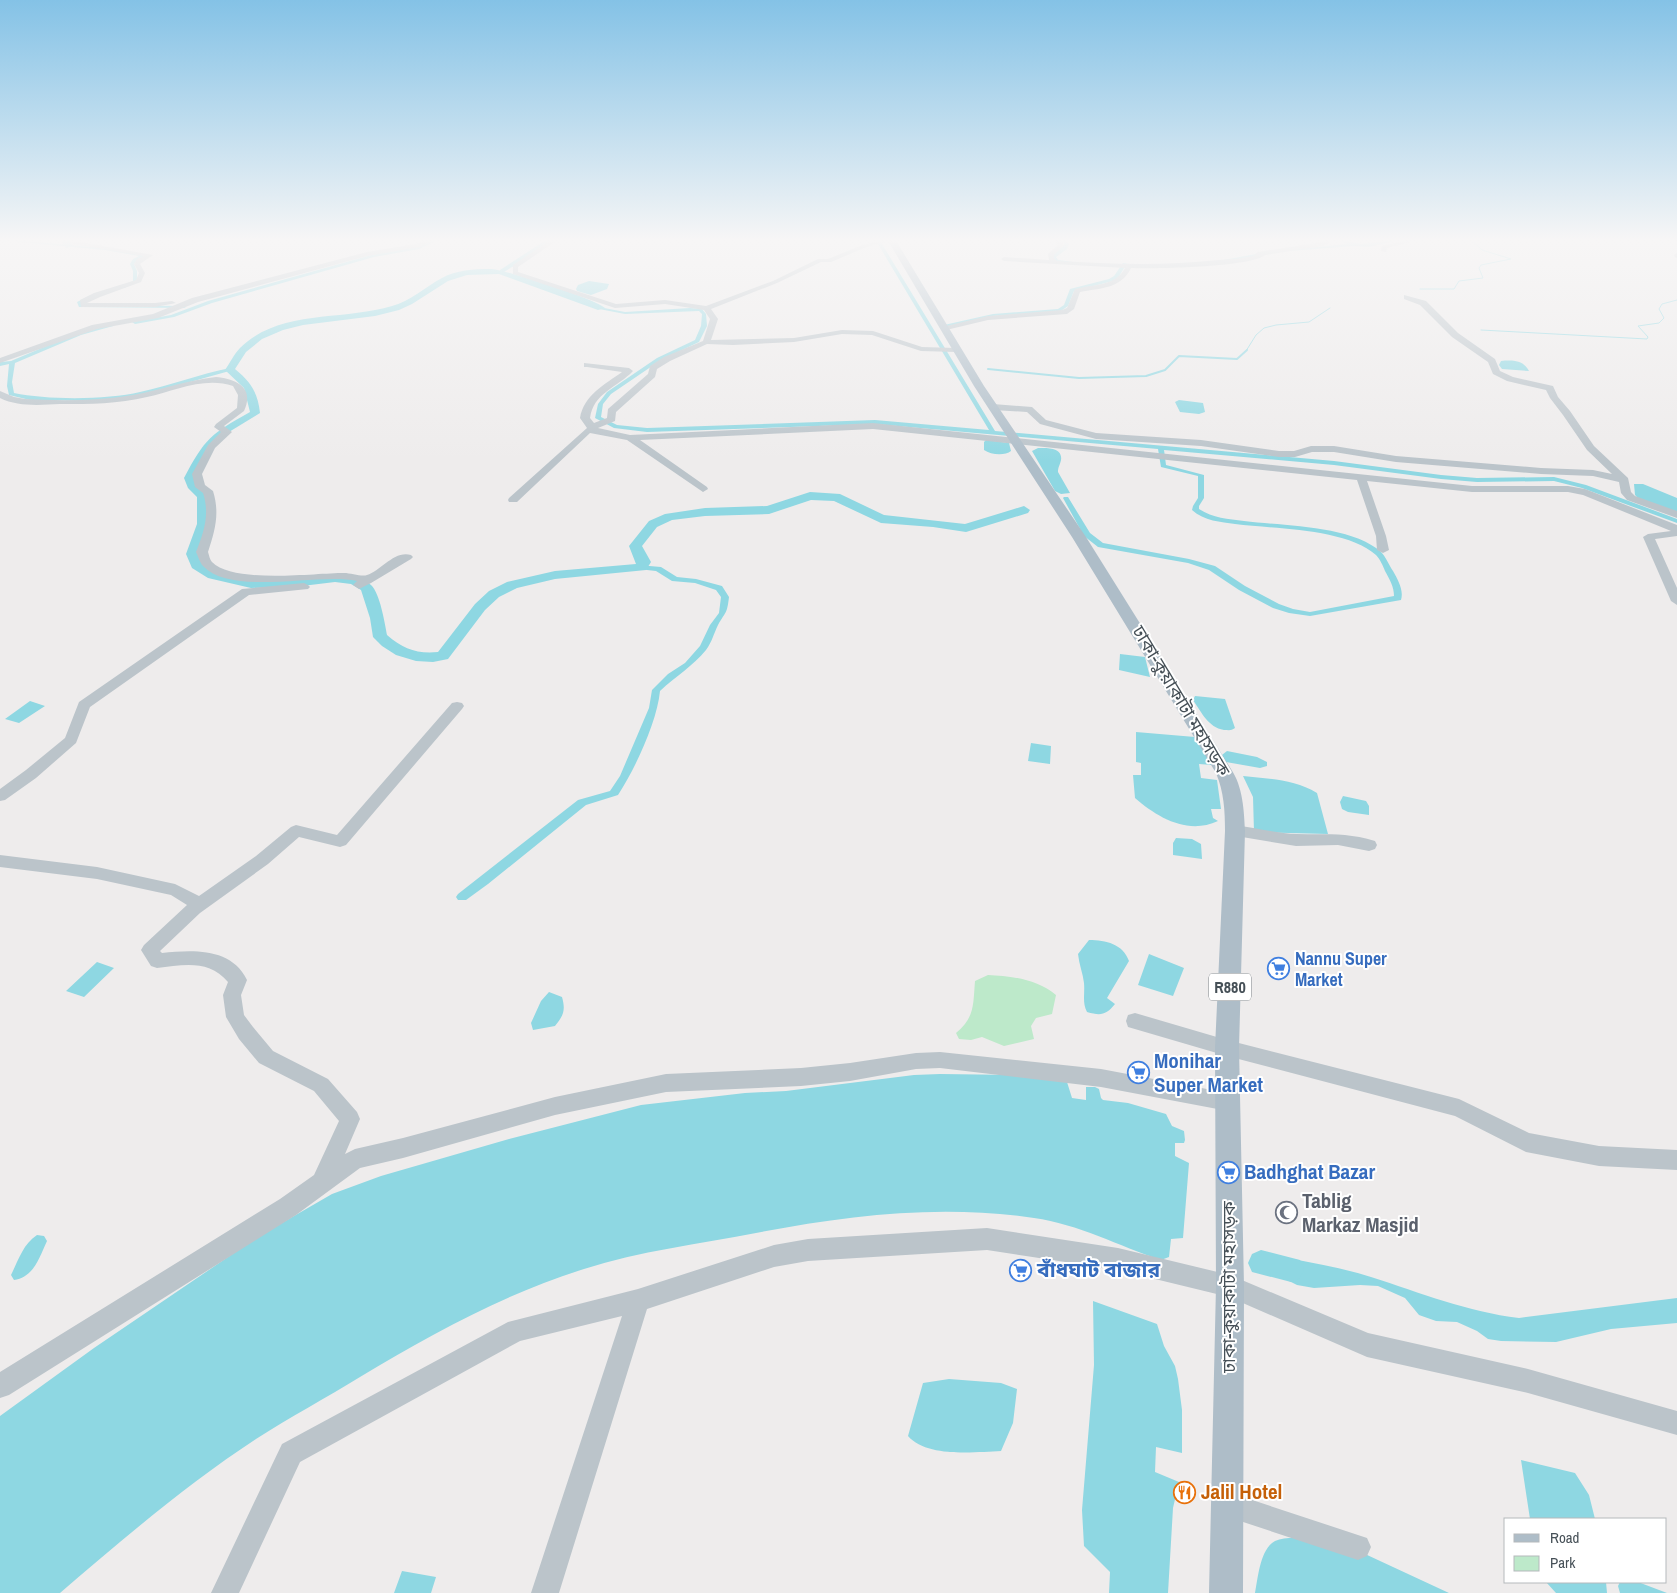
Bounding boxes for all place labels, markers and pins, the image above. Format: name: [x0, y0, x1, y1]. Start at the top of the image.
place label: Nannu Super Market: [1295, 946, 1387, 992]
supermarket icon: Nannu Super Market: [1267, 957, 1291, 981]
place label: Monihar Super Market: [1154, 1046, 1263, 1099]
supermarket icon: Monihar Super Market: [1126, 1061, 1150, 1085]
place label: Badhghat Bazar: [1244, 1157, 1375, 1186]
supermarket icon: Badhghat Bazar: [1216, 1160, 1240, 1184]
place label: Tablig Markaz Masjid: [1302, 1186, 1419, 1239]
mosque icon: Tablig Markaz Masjid: [1274, 1201, 1298, 1225]
place label: বাঁধঘাট বাজার: [1036, 1255, 1160, 1284]
supermarket icon: বাঁধঘাট বাজার: [1009, 1258, 1033, 1282]
place label: Jalil Hotel: [1201, 1477, 1282, 1506]
restaurant icon: Jalil Hotel: [1173, 1480, 1197, 1504]

